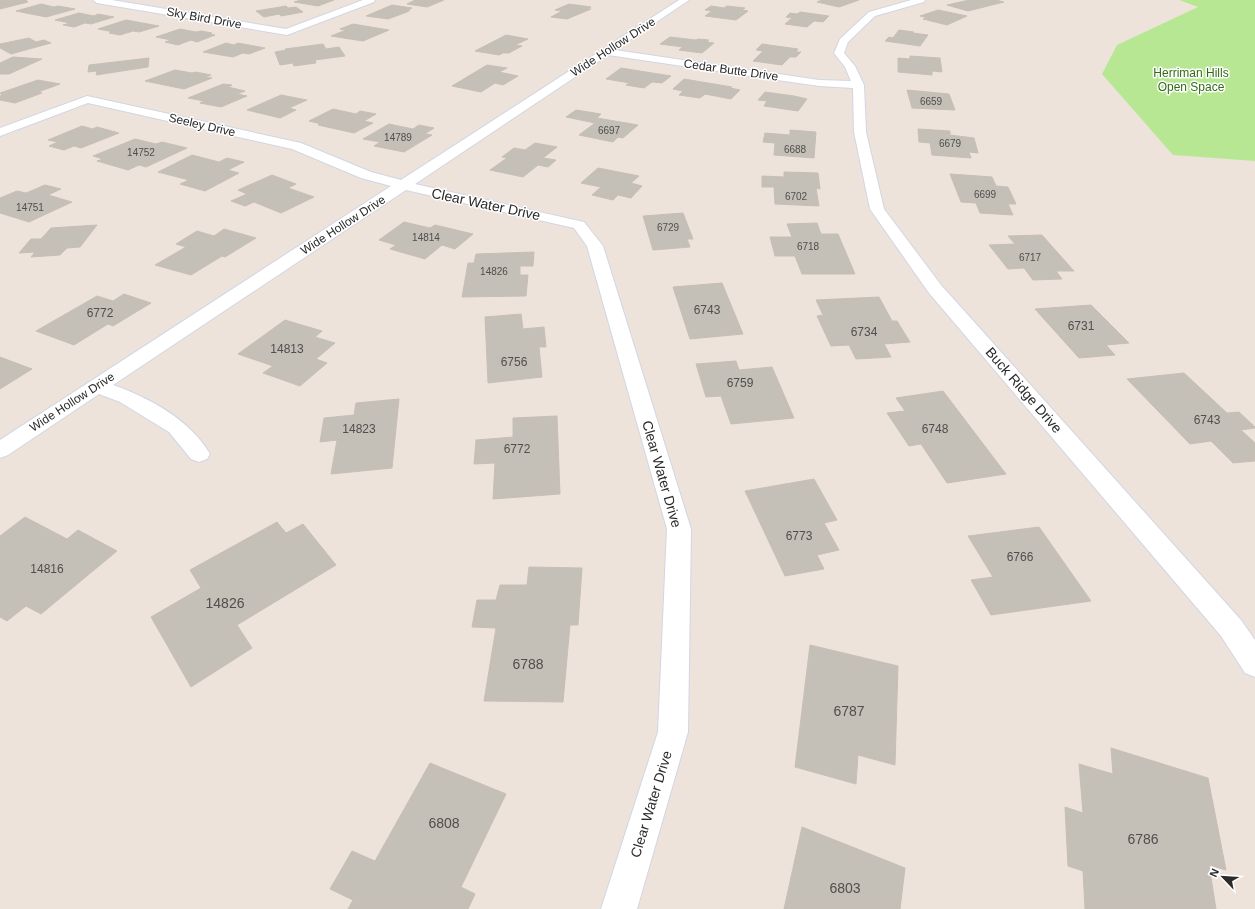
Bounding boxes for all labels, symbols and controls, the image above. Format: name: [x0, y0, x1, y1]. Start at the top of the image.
street label: Sky Bird Drive: [165, 5, 243, 32]
street label: Wide Hollow Drive: [568, 14, 658, 80]
street label: Cedar Butte Drive: [683, 56, 780, 84]
park label: Herriman Hills Open Space: [1153, 66, 1229, 94]
house number: 6659: [920, 96, 943, 107]
street label: Seeley Drive: [167, 111, 237, 140]
house number: 6697: [598, 125, 621, 136]
house number: 14789: [384, 132, 412, 143]
house number: 6679: [939, 138, 962, 149]
house number: 6688: [784, 144, 807, 155]
house number: 14752: [127, 147, 155, 158]
street label: Clear Water Drive: [430, 185, 542, 223]
house number: 6699: [974, 189, 997, 200]
house number: 6702: [785, 191, 808, 202]
street label: Wide Hollow Drive: [298, 192, 388, 258]
house number: 14751: [16, 202, 44, 213]
house number: 6729: [657, 222, 680, 233]
house number: 14814: [412, 232, 440, 243]
house number: 6718: [797, 241, 820, 252]
house number: 6717: [1019, 252, 1042, 263]
house number: 14826: [480, 266, 508, 277]
house number: 6743: [694, 303, 721, 317]
house number: 6772: [87, 306, 114, 320]
house number: 6731: [1068, 319, 1095, 333]
house number: 6734: [851, 325, 878, 339]
house number: 14813: [270, 342, 304, 356]
street label: Buck Ridge Drive: [982, 344, 1066, 436]
house number: 6756: [501, 355, 528, 369]
street label: Wide Hollow Drive: [27, 369, 117, 435]
house number: 6759: [727, 376, 754, 390]
house number: 6743: [1194, 413, 1221, 427]
street label: Clear Water Drive: [639, 419, 685, 530]
house number: 14823: [342, 422, 376, 436]
house number: 6748: [922, 422, 949, 436]
house number: 6772: [504, 442, 531, 456]
house number: 6773: [786, 529, 813, 543]
house number: 6766: [1007, 550, 1034, 564]
house number: 14816: [30, 562, 64, 576]
house number: 14826: [206, 595, 245, 611]
house number: 6788: [512, 656, 544, 672]
house number: 6787: [833, 703, 865, 719]
street label: Clear Water Drive: [627, 749, 675, 859]
house number: 6808: [428, 815, 460, 831]
house number: 6786: [1127, 831, 1159, 847]
north arrow: [1203, 857, 1243, 897]
text: N: [1207, 867, 1221, 879]
house number: 6803: [829, 880, 861, 896]

